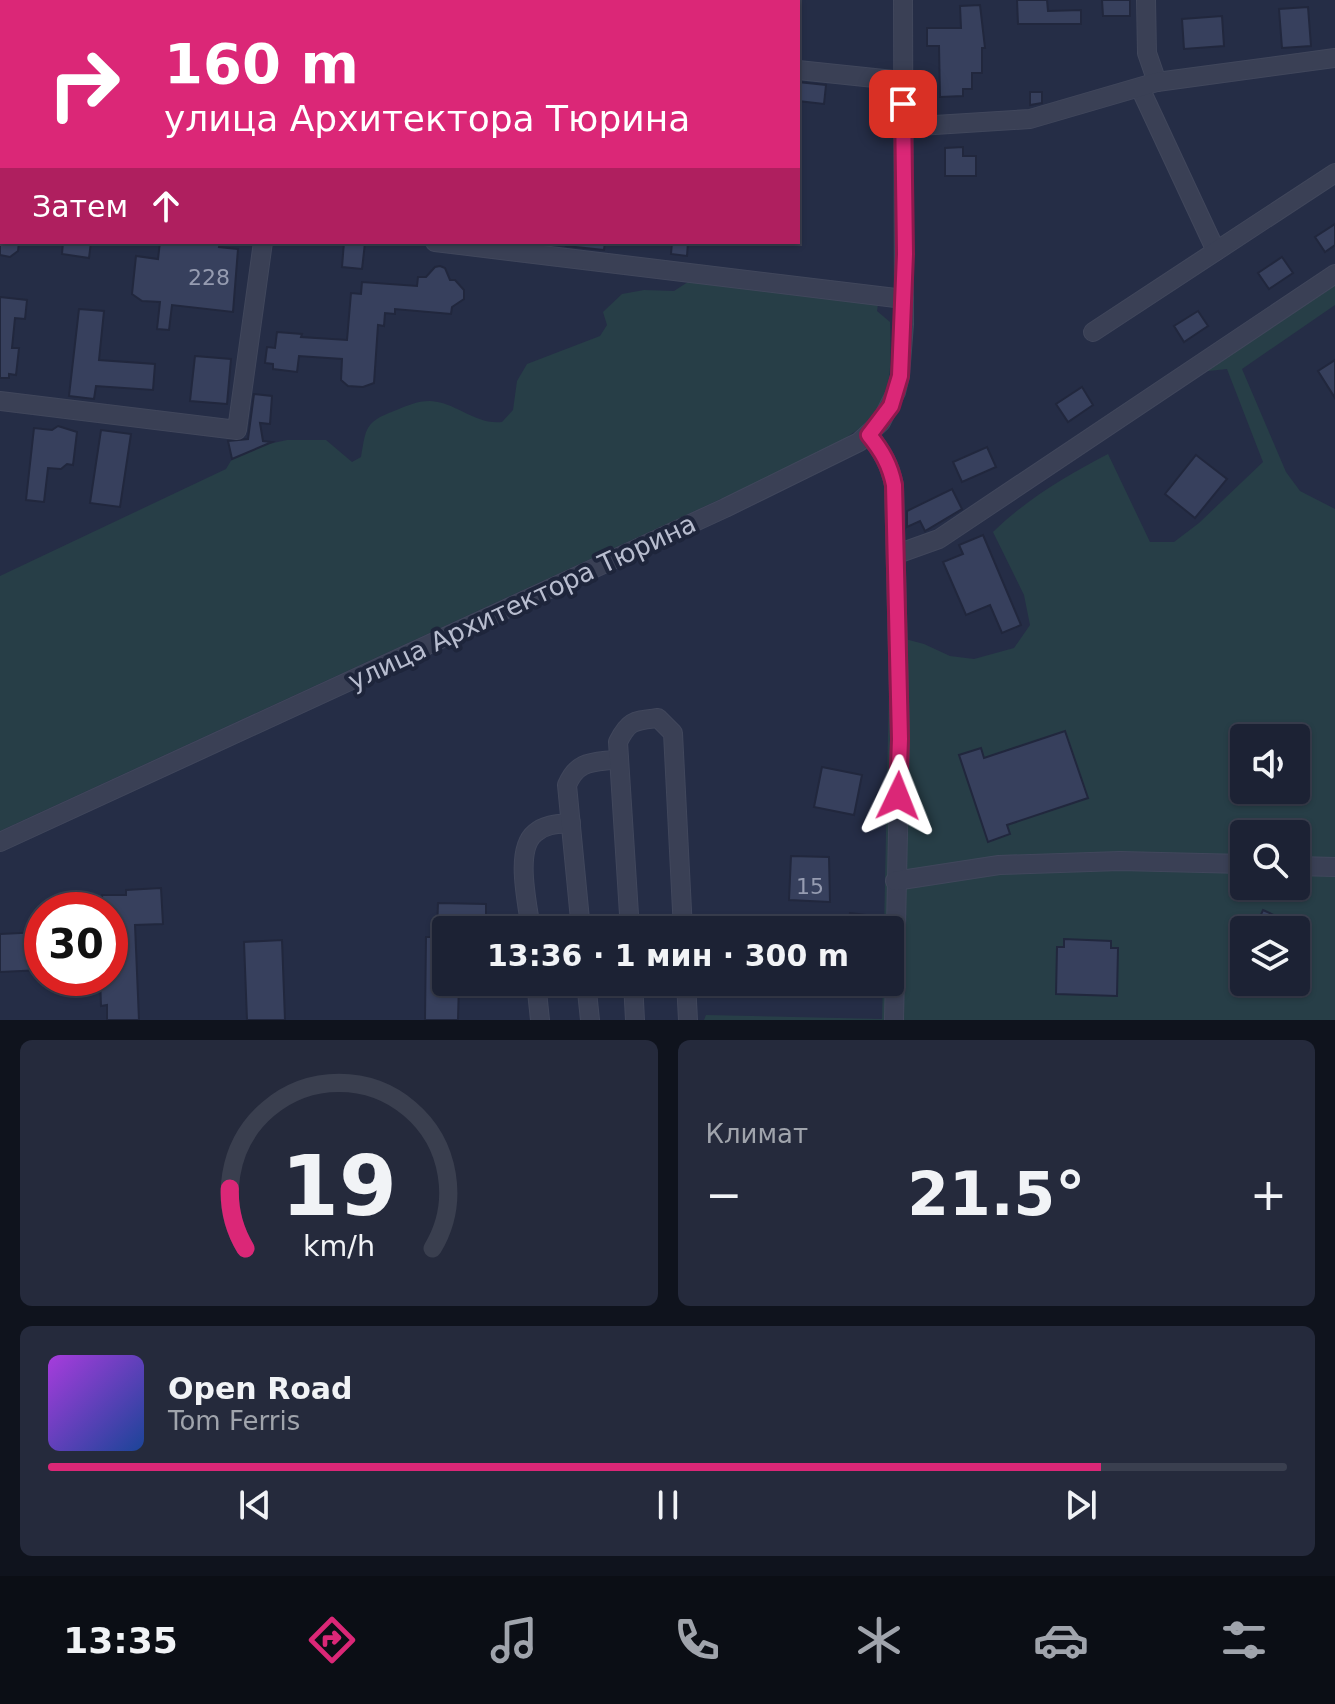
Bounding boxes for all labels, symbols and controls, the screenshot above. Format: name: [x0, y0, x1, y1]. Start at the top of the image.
text: 160 m: [164, 31, 359, 96]
icon: right: [32, 32, 136, 136]
pin: [869, 70, 937, 138]
icon: arrive: [881, 82, 925, 126]
text: улица Архитектора Тюрина: [164, 98, 690, 139]
icon: ahead: [144, 184, 188, 228]
text: Затем: [32, 189, 128, 224]
house number: 228: [188, 265, 230, 290]
street label: улица Архитектора Тюрина: [343, 508, 701, 696]
map controls: [1230, 724, 1310, 996]
button: sound: [1230, 724, 1310, 804]
position arrow: [856, 754, 940, 838]
button: search: [1230, 820, 1310, 900]
house number: 15: [796, 874, 824, 899]
speed limit sign: 30: [24, 892, 128, 996]
button: layers: [1230, 916, 1310, 996]
text: 13:36 · 1 мин · 300 m: [487, 938, 849, 973]
text: Климат: [706, 1119, 808, 1149]
text: 19: [281, 1138, 397, 1235]
text: 21.5°: [907, 1159, 1085, 1229]
text: −: [706, 1169, 742, 1220]
text: +: [1250, 1169, 1287, 1220]
text: km/h: [303, 1229, 375, 1263]
text: Open Road: [168, 1371, 353, 1406]
text: Tom Ferris: [168, 1406, 300, 1436]
icon: previous: [233, 1483, 277, 1527]
icon: pause: [646, 1483, 690, 1527]
icon: next: [1059, 1483, 1103, 1527]
icon: directions: [304, 1612, 360, 1668]
icon: music: [486, 1612, 542, 1668]
icon: phone: [669, 1612, 725, 1668]
icon: climate: [851, 1612, 907, 1668]
icon: car: [1033, 1612, 1089, 1668]
icon: filters: [1216, 1612, 1272, 1668]
text: 13:35: [63, 1620, 178, 1661]

